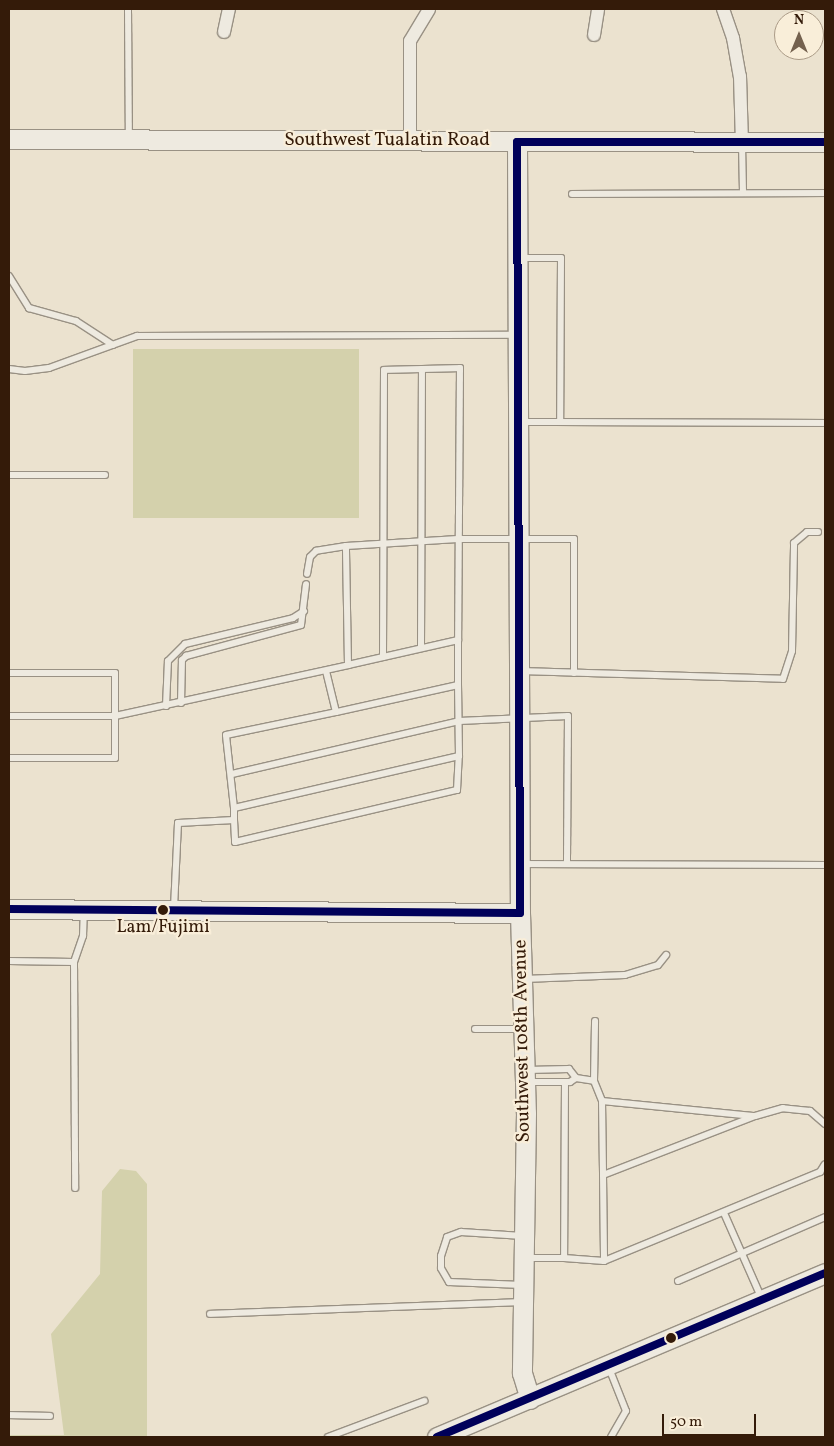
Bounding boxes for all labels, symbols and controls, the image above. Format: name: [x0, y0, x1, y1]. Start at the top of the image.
north arrow: [774, 10, 824, 60]
text: N: [794, 11, 804, 30]
street label: Southwest Tualatin Road: [284, 130, 490, 152]
marker: Lam/Fujimi: [158, 905, 168, 915]
place label: Lam/Fujimi: [116, 917, 210, 939]
street label: Southwest 108th Avenue: [510, 939, 536, 1143]
unlabelled marker: [666, 1333, 676, 1343]
scale bar: [664, 1404, 758, 1436]
text: 50 m: [670, 1412, 702, 1433]

